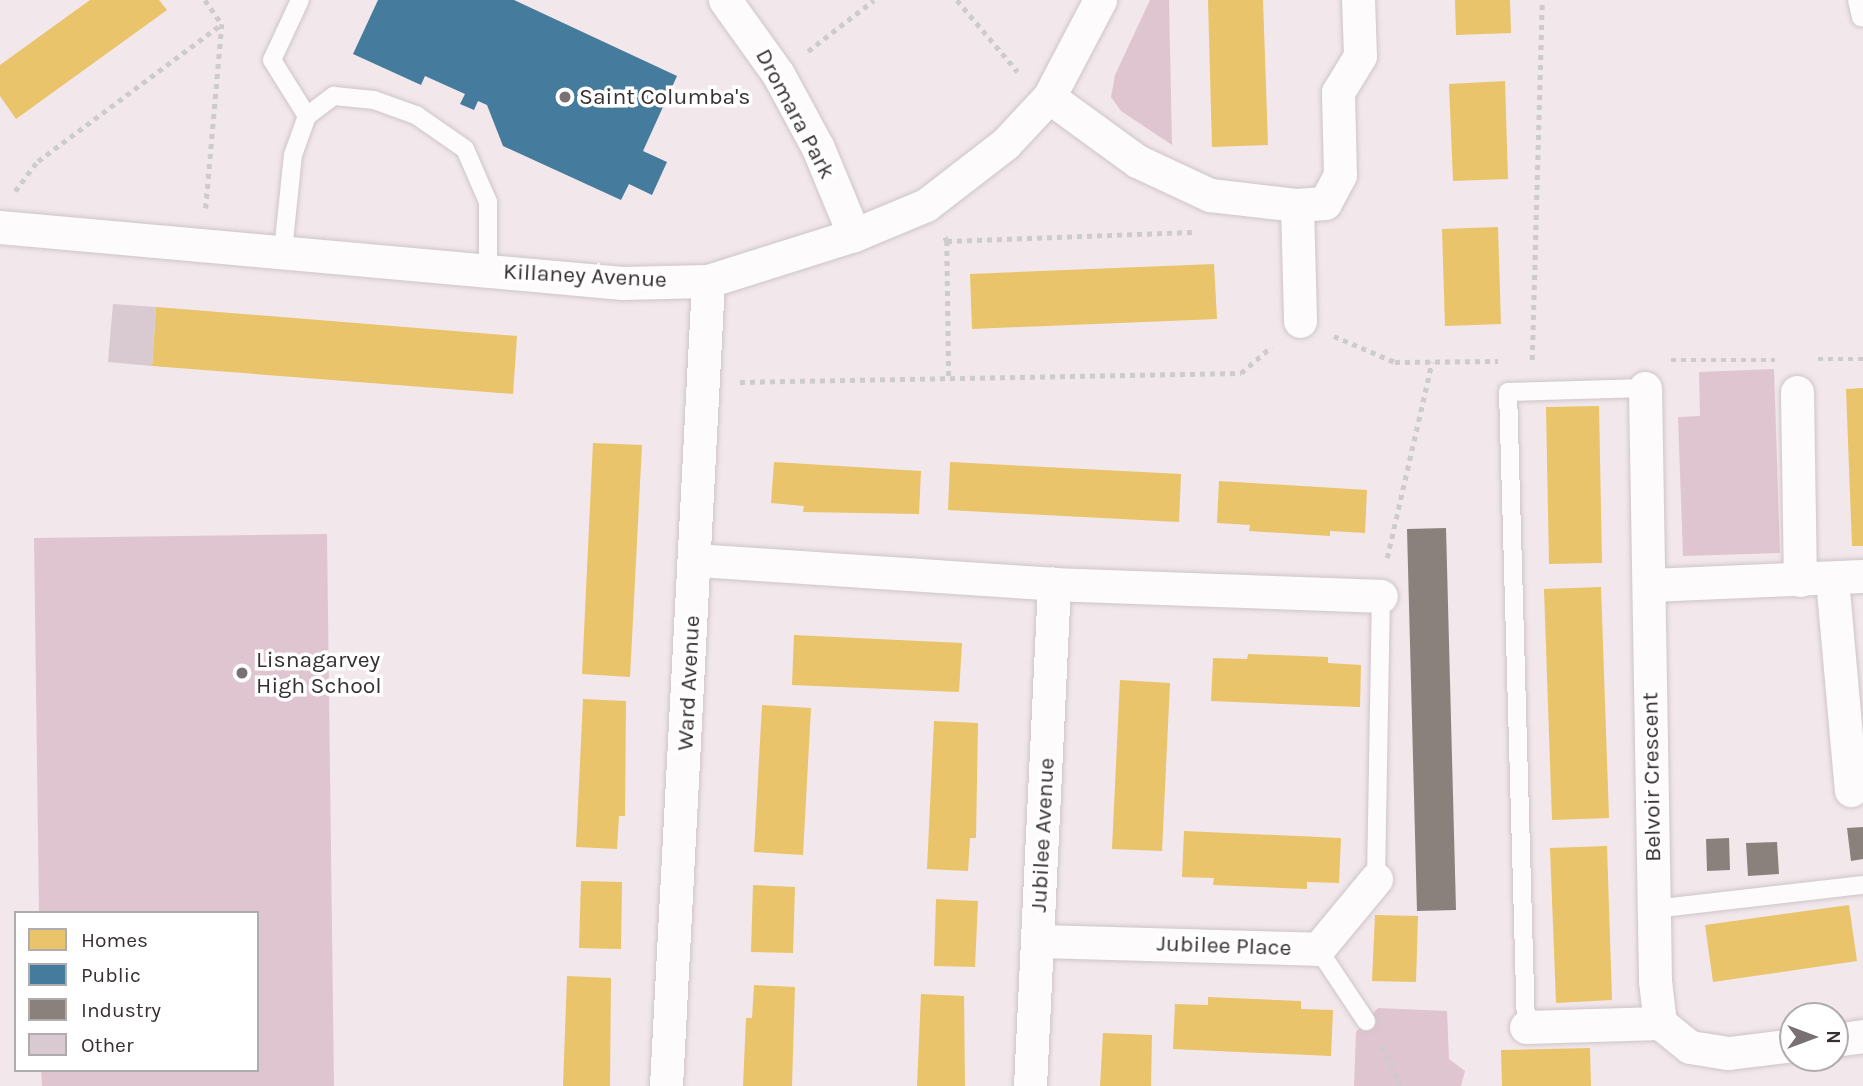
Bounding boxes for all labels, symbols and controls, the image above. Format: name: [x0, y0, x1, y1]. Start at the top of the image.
street label: Dromara Park: [749, 44, 841, 184]
place label: Saint Columba's: [579, 83, 750, 111]
marker: Saint Columba's: [557, 89, 573, 105]
street label: Killaney Avenue: [502, 258, 668, 294]
street label: Ward Avenue: [672, 615, 706, 751]
place label: Lisnagarvey High School: [256, 646, 382, 700]
marker: Lisnagarvey High School: [234, 665, 250, 681]
street label: Belvoir Crescent: [1637, 692, 1667, 862]
street label: Jubilee Avenue: [1025, 757, 1061, 913]
legend: [14, 911, 259, 1072]
text: Homes: [81, 928, 148, 952]
street label: Jubilee Place: [1156, 930, 1292, 962]
text: Public: [81, 963, 141, 987]
text: Industry: [81, 998, 161, 1022]
north arrow: [1779, 1002, 1849, 1072]
text: N: [1822, 1030, 1844, 1044]
text: Other: [81, 1033, 134, 1057]

